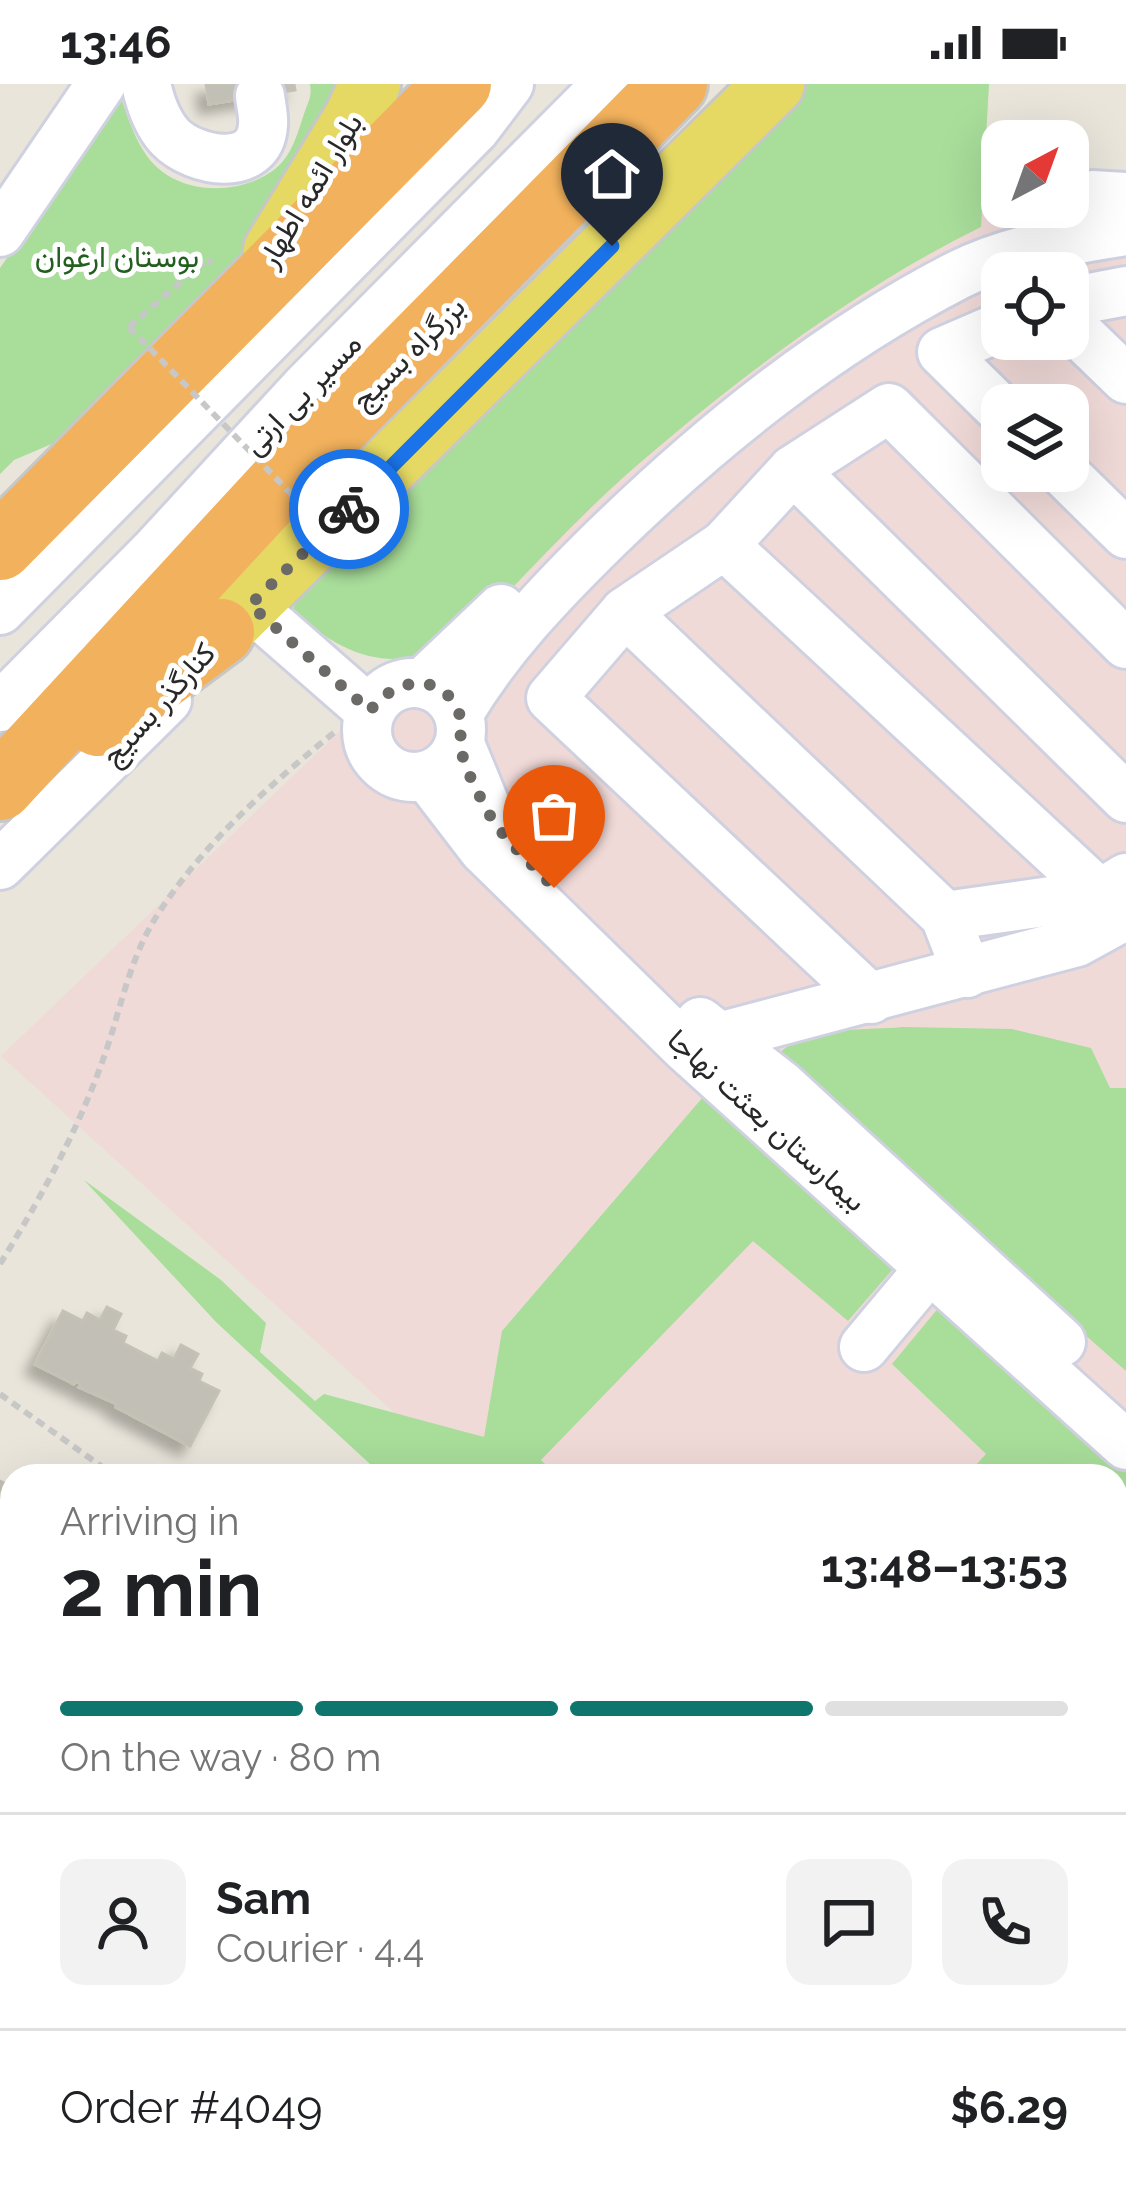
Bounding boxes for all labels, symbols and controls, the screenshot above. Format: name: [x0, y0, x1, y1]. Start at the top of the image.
text: 13:46: [60, 16, 171, 69]
street label: بلوار ائمه اطهار: [250, 107, 370, 274]
north arrow: [981, 120, 1089, 228]
map controls: [981, 120, 1089, 492]
pin: [561, 123, 663, 246]
icon: home: [579, 141, 645, 207]
park label: بوستان ارغوان: [35, 239, 199, 275]
button: locate: [981, 252, 1089, 360]
street label: بزرگراه بسیج: [344, 289, 474, 419]
street label: مسیر بی ارتی: [236, 326, 369, 463]
button: layers: [981, 384, 1089, 492]
courier: [289, 449, 409, 569]
icon: bike: [316, 476, 382, 542]
street label: کنارگذر بسیج: [94, 635, 225, 775]
pin: [503, 765, 605, 888]
icon: bag: [521, 783, 587, 849]
street label: بیمارستان بعثت نهاجا: [660, 1022, 874, 1219]
text: Arriving in: [60, 1498, 240, 1544]
text: 13:48–13:53: [821, 1540, 1068, 1593]
text: 2 min: [60, 1543, 262, 1634]
text: On the way · 80 m: [60, 1734, 381, 1780]
button: person: [60, 1859, 186, 1985]
button: chat: [786, 1859, 912, 1985]
button: phone: [942, 1859, 1068, 1985]
text: Sam: [216, 1872, 311, 1925]
text: Courier · 4.4: [216, 1925, 424, 1971]
text: Order #4049: [60, 2081, 323, 2134]
text: $6.29: [950, 2081, 1068, 2134]

